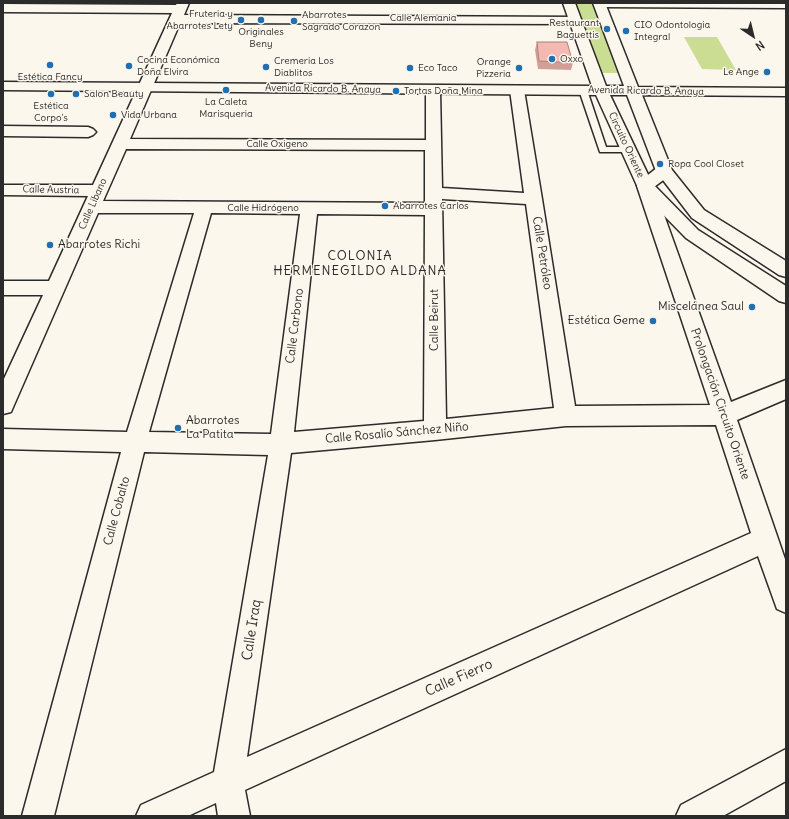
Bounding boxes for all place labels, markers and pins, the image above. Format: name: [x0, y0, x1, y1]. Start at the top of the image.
place label: Fruteria y Abarrotes Lety: [167, 8, 233, 32]
place label: Abarrotes Sagrado Corazon: [302, 9, 380, 32]
marker: Fruteria y Abarrotes Lety: [236, 15, 246, 25]
marker: Originales Beny: [256, 15, 266, 25]
marker: Abarrotes Sagrado Corazon: [289, 16, 299, 26]
place label: Restaurant Baguettis: [549, 17, 599, 40]
place label: CIO Odontologia Integral: [634, 19, 710, 42]
marker: Restaurant Baguettis: [602, 24, 612, 34]
place label: Originales Beny: [238, 26, 284, 50]
marker: CIO Odontologia Integral: [621, 26, 631, 36]
place label: Oxxo: [560, 53, 583, 65]
place label: Cocina Económica Doña Elvira: [137, 54, 220, 78]
marker: Oxxo: [547, 54, 557, 64]
place label: Cremeria Los Diablitos: [274, 55, 334, 78]
place label: Orange Pizzeria: [476, 56, 511, 80]
marker: Estética Fancy: [45, 60, 55, 70]
marker: Cocina Económica Doña Elvira: [124, 61, 134, 71]
marker: Cremeria Los Diablitos: [261, 62, 271, 72]
place label: Eco Taco: [418, 62, 458, 74]
marker: Eco Taco: [405, 63, 415, 73]
marker: Orange Pizzeria: [514, 63, 524, 73]
place label: Le Ange: [723, 66, 759, 78]
marker: Le Ange: [762, 67, 772, 77]
place label: Estética Fancy: [17, 71, 83, 83]
marker: La Caleta Marisqueria: [221, 85, 231, 95]
place label: Tortas Doña Mina: [404, 85, 483, 97]
marker: Tortas Doña Mina: [391, 86, 401, 96]
place label: Salon Beauty: [84, 88, 144, 100]
marker: Estética Corpo's: [46, 89, 56, 99]
marker: Salon Beauty: [71, 89, 81, 99]
place label: La Caleta Marisqueria: [199, 96, 253, 120]
place label: Estética Corpo's: [33, 100, 69, 124]
place label: Vida Urbana: [121, 109, 177, 121]
marker: Vida Urbana: [108, 110, 118, 120]
place label: Ropa Cool Closet: [668, 158, 744, 170]
marker: Ropa Cool Closet: [655, 159, 665, 169]
place label: Abarrotes Carlos: [393, 200, 469, 212]
marker: Abarrotes Carlos: [380, 201, 390, 211]
place label: Abarrotes Richi: [58, 238, 140, 252]
marker: Abarrotes Richi: [45, 240, 55, 250]
place label: Miscelánea Saul: [658, 300, 744, 314]
marker: Miscelánea Saul: [747, 302, 757, 312]
place label: Estética Geme: [568, 314, 645, 328]
marker: Estética Geme: [648, 316, 658, 326]
place label: Abarrotes La Patita: [186, 414, 239, 442]
marker: Abarrotes La Patita: [173, 423, 183, 433]

